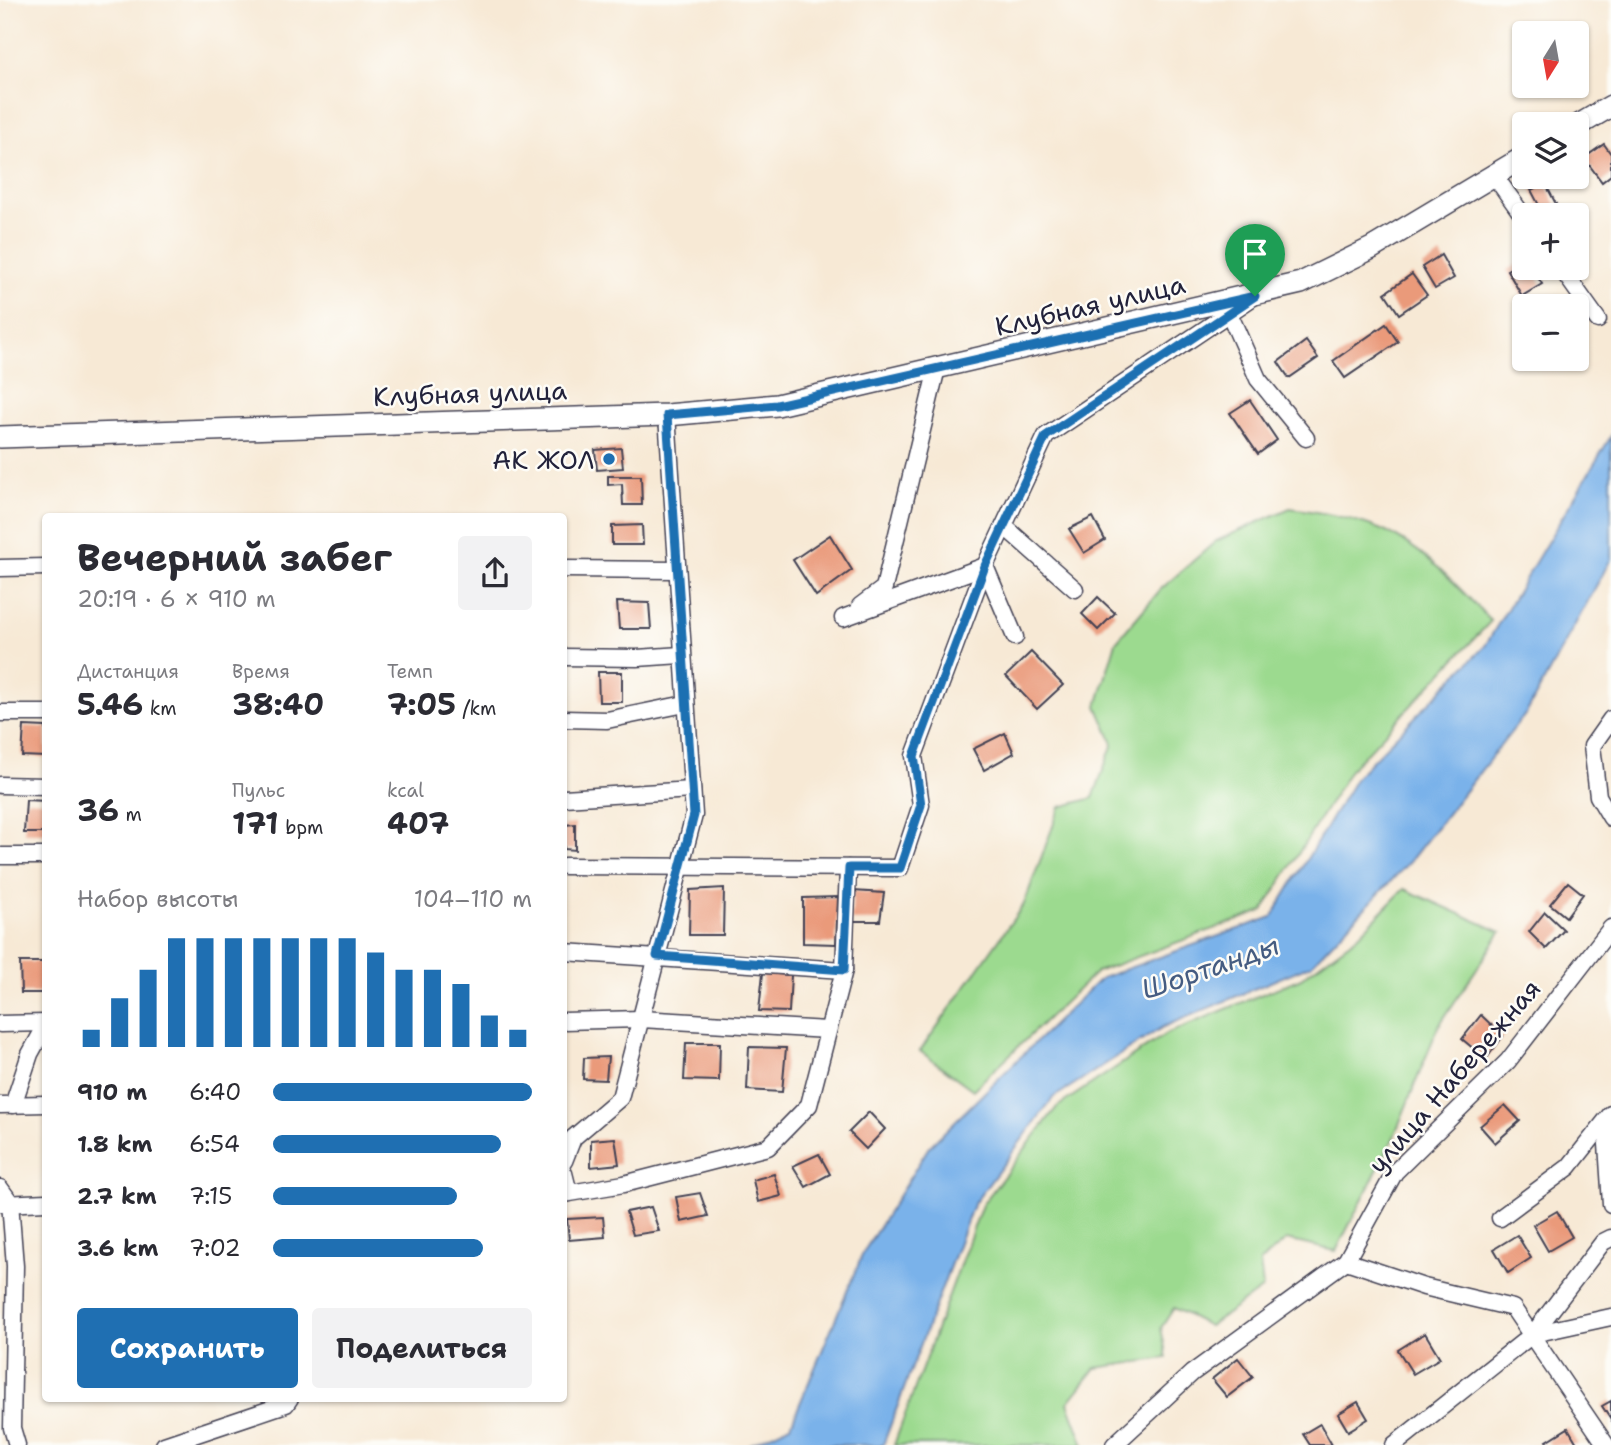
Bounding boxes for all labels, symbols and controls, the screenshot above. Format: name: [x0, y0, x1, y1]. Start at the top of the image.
north arrow: [1512, 21, 1589, 98]
map controls: [1512, 21, 1589, 371]
button: layers: [1512, 112, 1589, 189]
button: +: [1512, 203, 1589, 280]
pin: [1225, 224, 1285, 296]
icon: arrive: [1236, 235, 1274, 273]
street label: Клубная улица: [991, 266, 1189, 344]
button: −: [1512, 294, 1589, 371]
street label: Клубная улица: [372, 372, 568, 414]
place label: АК ЖОЛ: [492, 442, 595, 477]
marker: АК ЖОЛ: [601, 451, 617, 467]
text: Вечерний забег: [77, 532, 392, 583]
button: share: [458, 536, 532, 610]
text: 20:19 · 6 × 910 m: [77, 584, 276, 614]
text: Дистанция: [77, 659, 179, 684]
text: Время: [232, 659, 290, 684]
text: Темп: [387, 659, 433, 684]
text: 5.46: [77, 684, 143, 725]
text: 38:40: [232, 684, 324, 725]
text: 7:05: [387, 684, 456, 725]
text: km: [143, 696, 177, 721]
text: /km: [456, 696, 496, 721]
text: Пульс: [232, 778, 285, 803]
text: kcal: [387, 778, 424, 803]
text: 36: [77, 790, 119, 831]
text: m: [119, 802, 142, 827]
text: 171: [232, 803, 279, 844]
text: 407: [387, 803, 449, 844]
text: bpm: [279, 815, 323, 840]
text: Набор высоты: [77, 884, 238, 914]
text: 104–110 m: [414, 884, 532, 914]
water label: Шортанды: [1136, 926, 1284, 1008]
street label: улица Набережная: [1360, 971, 1548, 1181]
text: 910 m: [77, 1077, 147, 1107]
text: 6:40: [189, 1077, 241, 1107]
text: 1.8 km: [77, 1129, 152, 1159]
text: 6:54: [189, 1129, 240, 1159]
text: 2.7 km: [77, 1181, 157, 1211]
text: 7:15: [189, 1181, 232, 1211]
text: 3.6 km: [77, 1233, 158, 1263]
text: 7:02: [189, 1233, 241, 1263]
button: Сохранить: [77, 1308, 298, 1388]
button: Поделиться: [312, 1308, 532, 1388]

